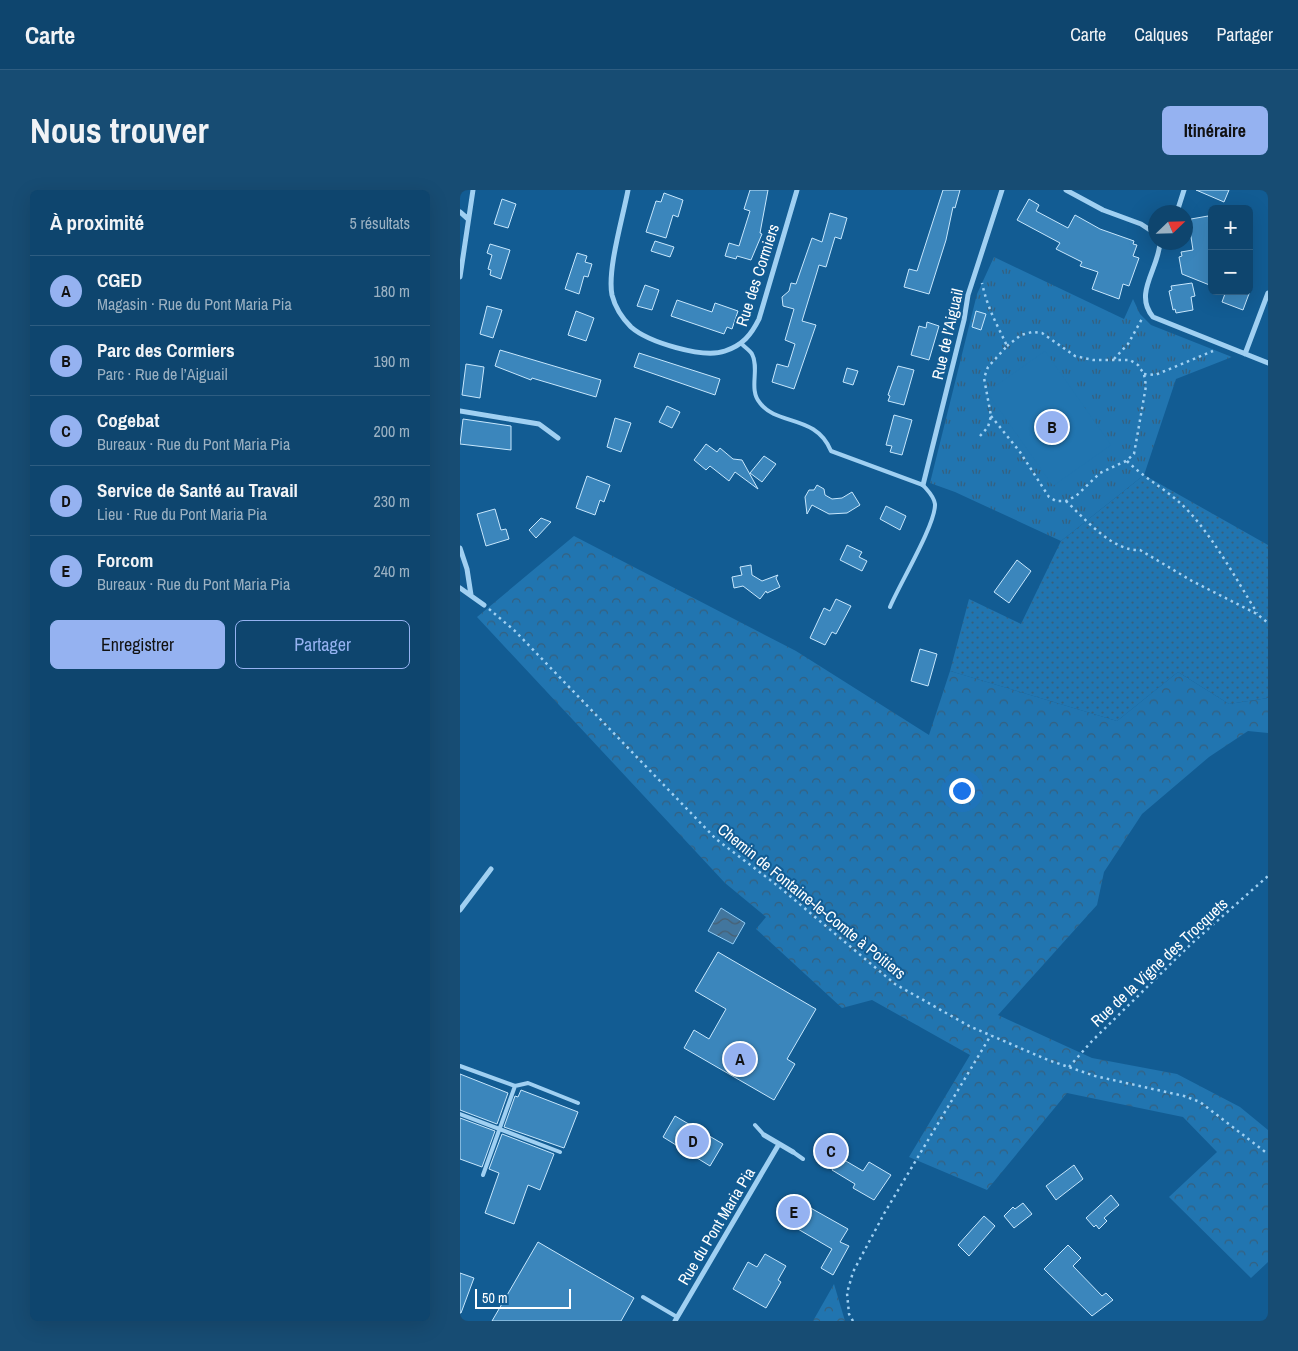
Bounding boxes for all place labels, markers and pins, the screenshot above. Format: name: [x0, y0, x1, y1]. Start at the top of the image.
pin: B: [1036, 408, 1068, 446]
pin: A: [724, 1040, 756, 1078]
pin: D: [677, 1122, 709, 1160]
pin: C: [815, 1132, 847, 1170]
pin: E: [778, 1193, 810, 1231]

